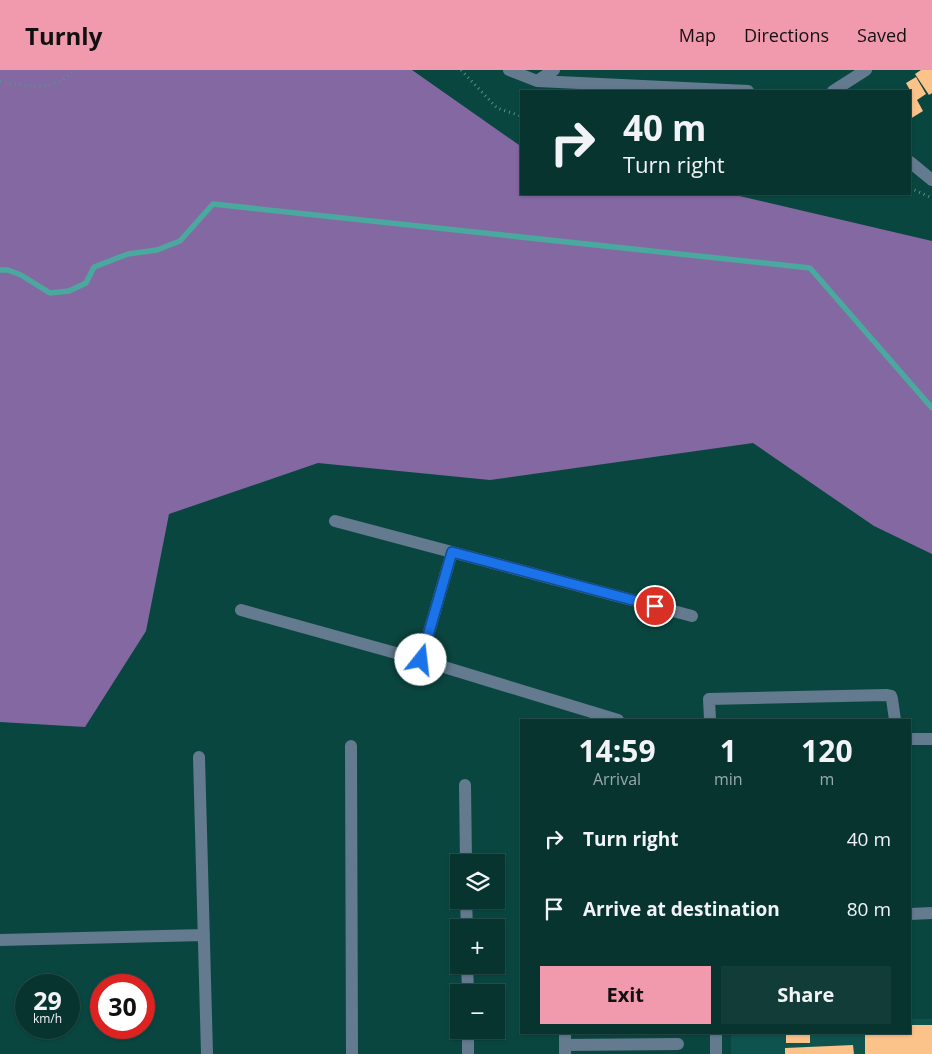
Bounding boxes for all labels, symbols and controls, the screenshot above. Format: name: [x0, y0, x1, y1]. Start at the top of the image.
text: Turnly: [25, 19, 102, 52]
text: Map: [679, 23, 716, 47]
text: Directions: [744, 23, 829, 47]
text: Saved: [857, 23, 907, 47]
text: 40 m: [623, 104, 706, 151]
icon: right: [540, 110, 605, 175]
text: Turn right: [623, 149, 725, 179]
pin: [634, 585, 676, 627]
icon: arrive: [641, 592, 669, 620]
position arrow: [394, 633, 446, 685]
text: 14:59: [578, 730, 656, 771]
text: 1: [720, 730, 737, 771]
text: 120: [801, 730, 853, 771]
text: Arrival: [593, 768, 641, 790]
text: min: [714, 768, 743, 790]
text: m: [819, 768, 834, 790]
icon: right: [540, 825, 568, 853]
text: Turn right: [583, 826, 678, 852]
text: 40 m: [847, 826, 891, 852]
map controls: [450, 854, 505, 1039]
button: layers: [450, 854, 505, 909]
icon: arrive: [540, 895, 568, 923]
text: Arrive at destination: [583, 896, 780, 922]
text: 80 m: [847, 896, 891, 922]
button: +: [450, 919, 505, 974]
button: Exit: [540, 966, 711, 1024]
button: Share: [721, 966, 891, 1024]
speed limit sign: 30: [90, 974, 155, 1039]
text: 29: [33, 983, 62, 1017]
button: −: [450, 984, 505, 1039]
text: km/h: [33, 1010, 62, 1027]

